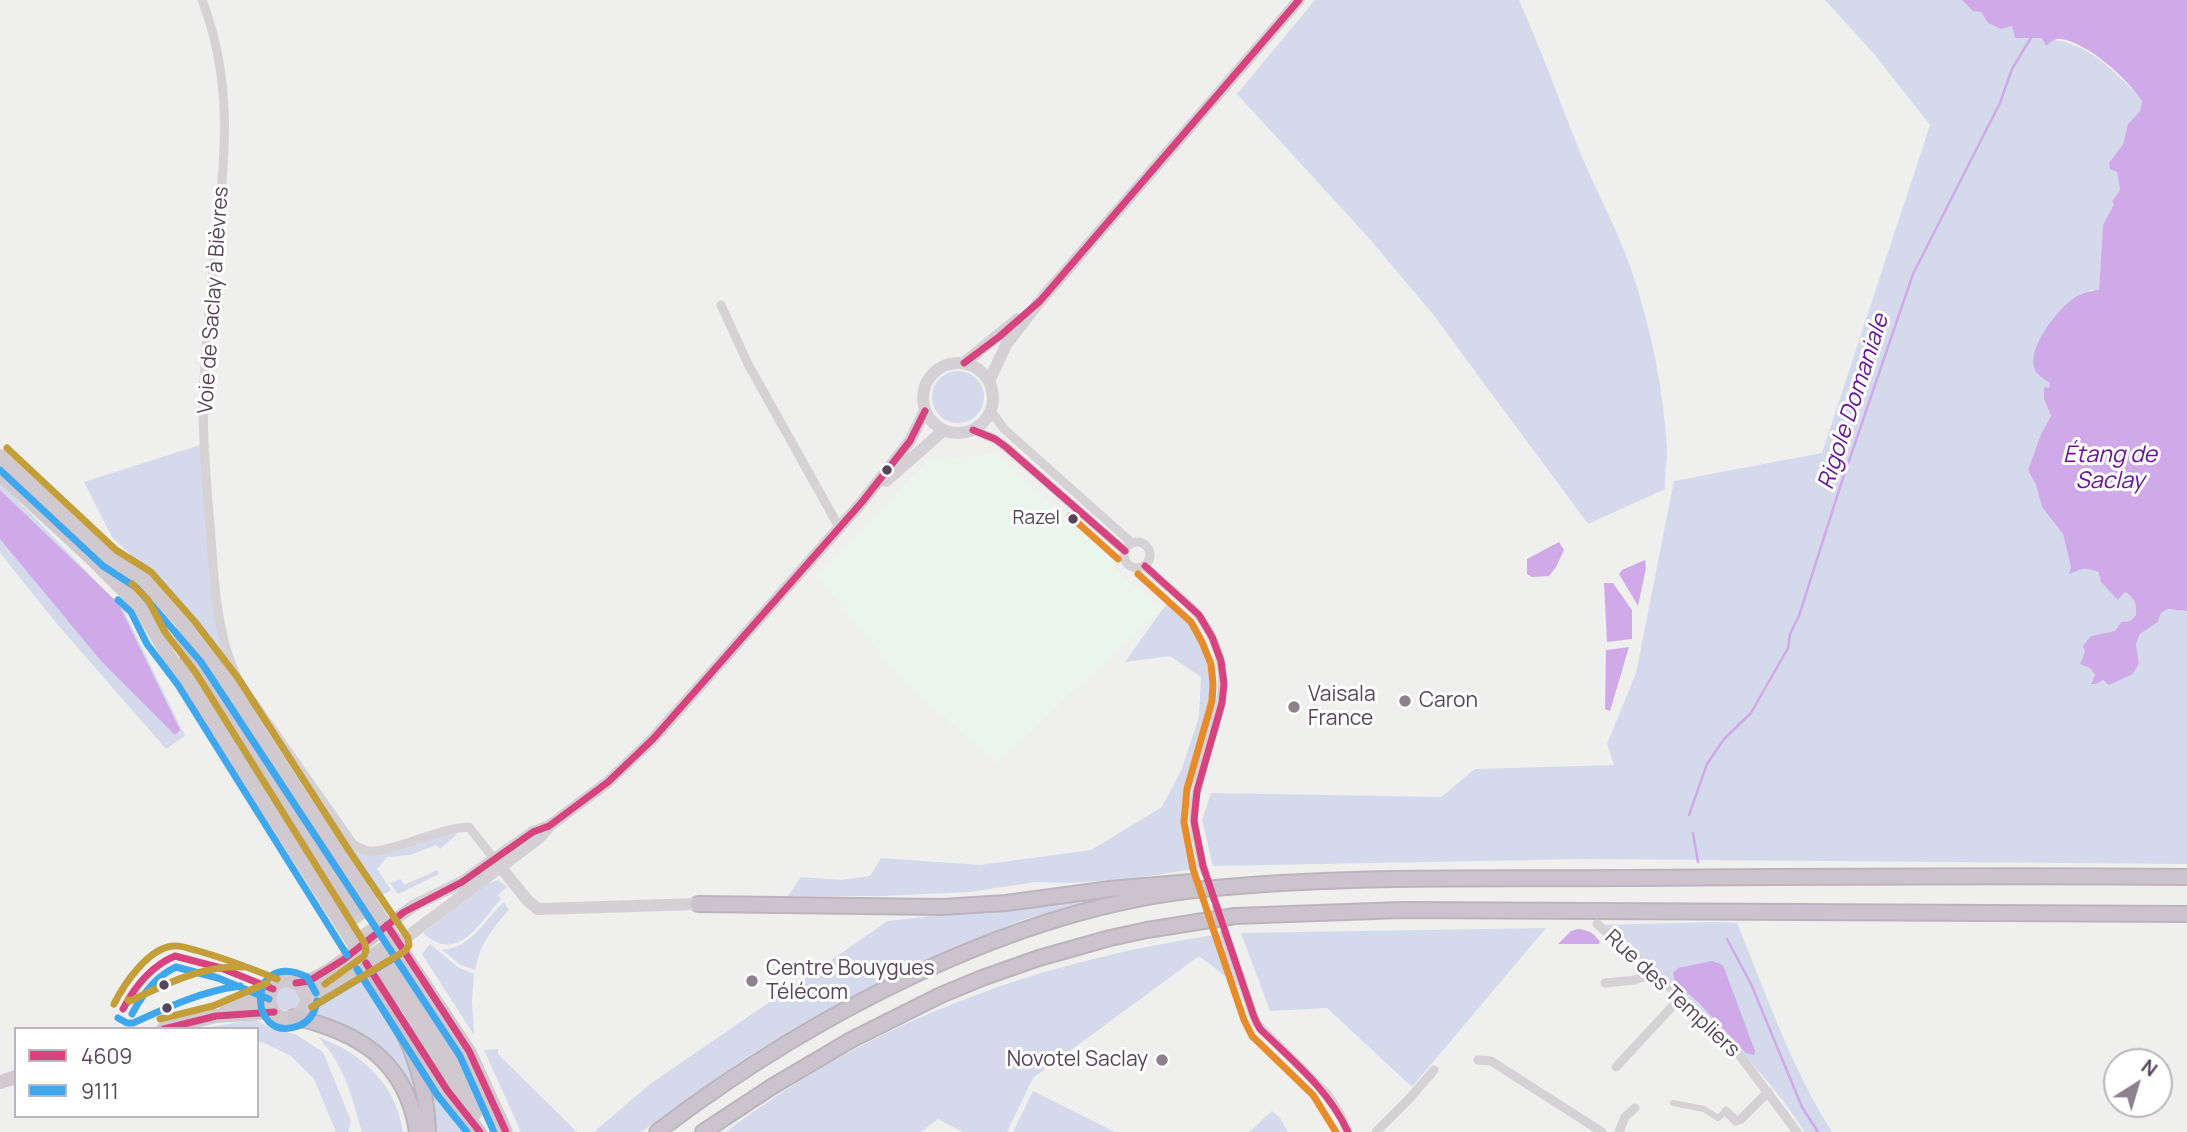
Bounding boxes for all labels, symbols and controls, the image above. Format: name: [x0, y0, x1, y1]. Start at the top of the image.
street label: Voie de Saclay à Bièvres: [193, 185, 235, 415]
water label: Rigole Domaniale: [1813, 311, 1895, 493]
water label: Étang de Saclay: [2063, 442, 2157, 496]
unlabelled marker: [880, 463, 894, 477]
place label: Razel: [1013, 508, 1060, 530]
marker: Razel: [1066, 512, 1080, 526]
place label: Vaisala France: [1308, 682, 1376, 732]
place label: Caron: [1419, 688, 1478, 714]
marker: Caron: [1397, 693, 1413, 709]
marker: Vaisala France: [1286, 699, 1302, 715]
street label: Rue des Templiers: [1599, 925, 1745, 1063]
place label: Centre Bouygues Télécom: [766, 956, 934, 1006]
marker: Centre Bouygues Télécom: [744, 973, 760, 989]
unlabelled marker: [157, 978, 171, 992]
unlabelled marker: [160, 1001, 174, 1015]
legend: [14, 1027, 259, 1118]
text: 4609: [81, 1042, 132, 1070]
place label: Novotel Saclay: [1007, 1047, 1148, 1073]
north arrow: [2103, 1048, 2173, 1118]
marker: Novotel Saclay: [1154, 1052, 1170, 1068]
text: N: [2136, 1053, 2163, 1082]
text: 9111: [81, 1077, 119, 1105]

